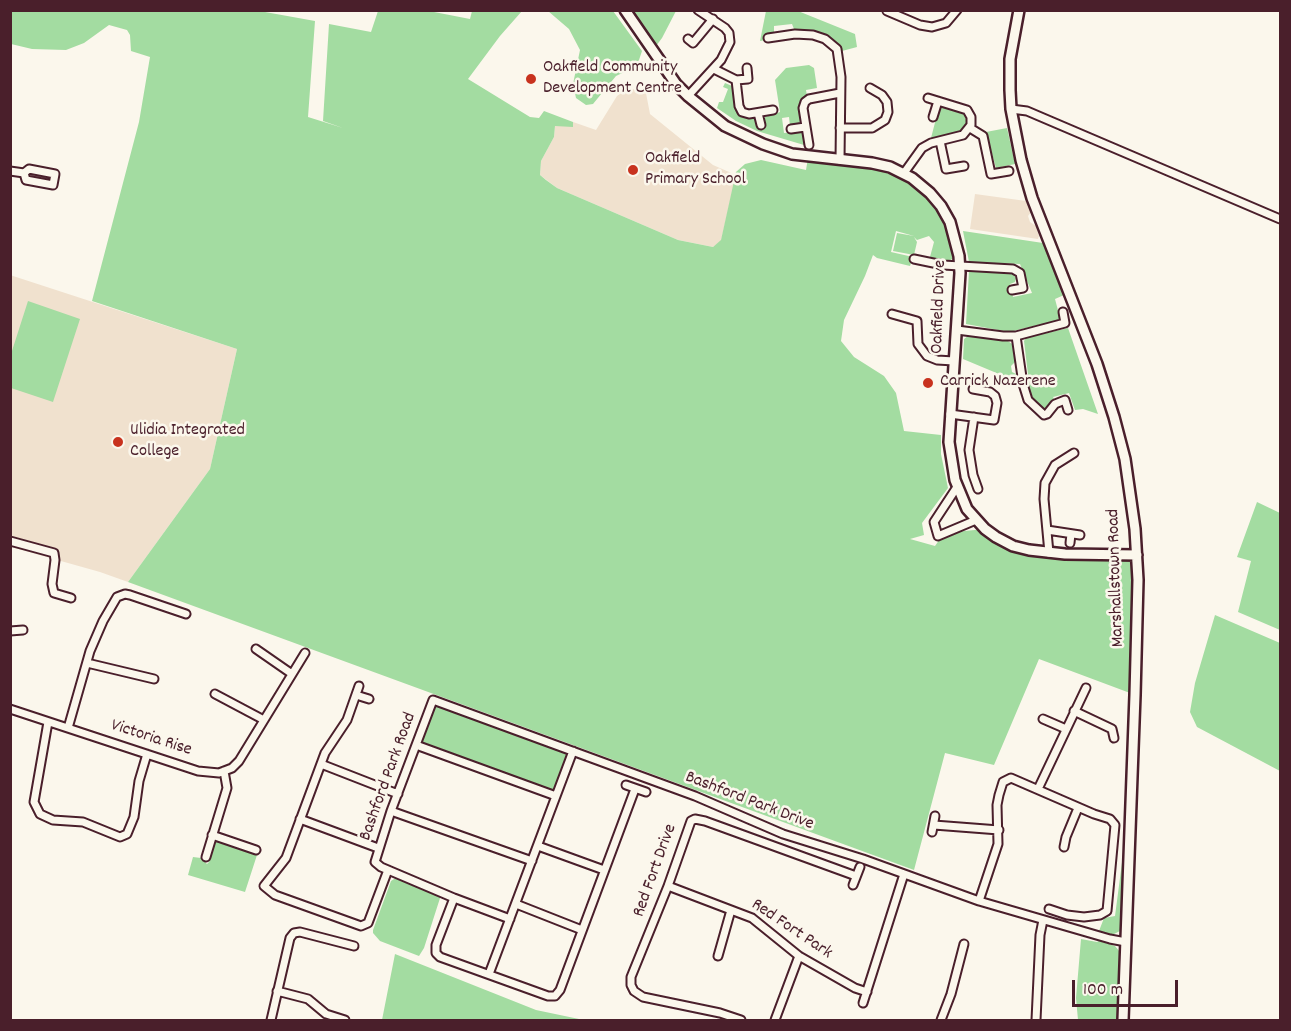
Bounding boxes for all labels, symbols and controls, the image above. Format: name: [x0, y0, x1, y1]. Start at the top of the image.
place label: Oakfield Community Development Centre: [543, 58, 682, 100]
marker: Oakfield Community Development Centre: [524, 72, 538, 86]
place label: Oakfield Primary School: [645, 149, 746, 192]
marker: Oakfield Primary School: [626, 163, 640, 177]
street label: Oakfield Drive: [928, 260, 952, 354]
place label: Carrick Nazerene: [940, 372, 1056, 394]
marker: Carrick Nazerene: [921, 376, 935, 390]
place label: Ulidia Integrated College: [130, 421, 245, 464]
marker: Ulidia Integrated College: [111, 435, 125, 449]
street label: Marshallstown Road: [1104, 508, 1130, 648]
street label: Bashford Park Road: [356, 710, 422, 844]
street label: Victoria Rise: [108, 716, 194, 762]
street label: Bashford Park Drive: [682, 768, 816, 836]
street label: Red Fort Drive: [629, 822, 683, 920]
street label: Red Fort Park: [746, 895, 836, 965]
scale bar: [1075, 968, 1182, 1006]
text: 100 m: [1083, 978, 1123, 1003]

